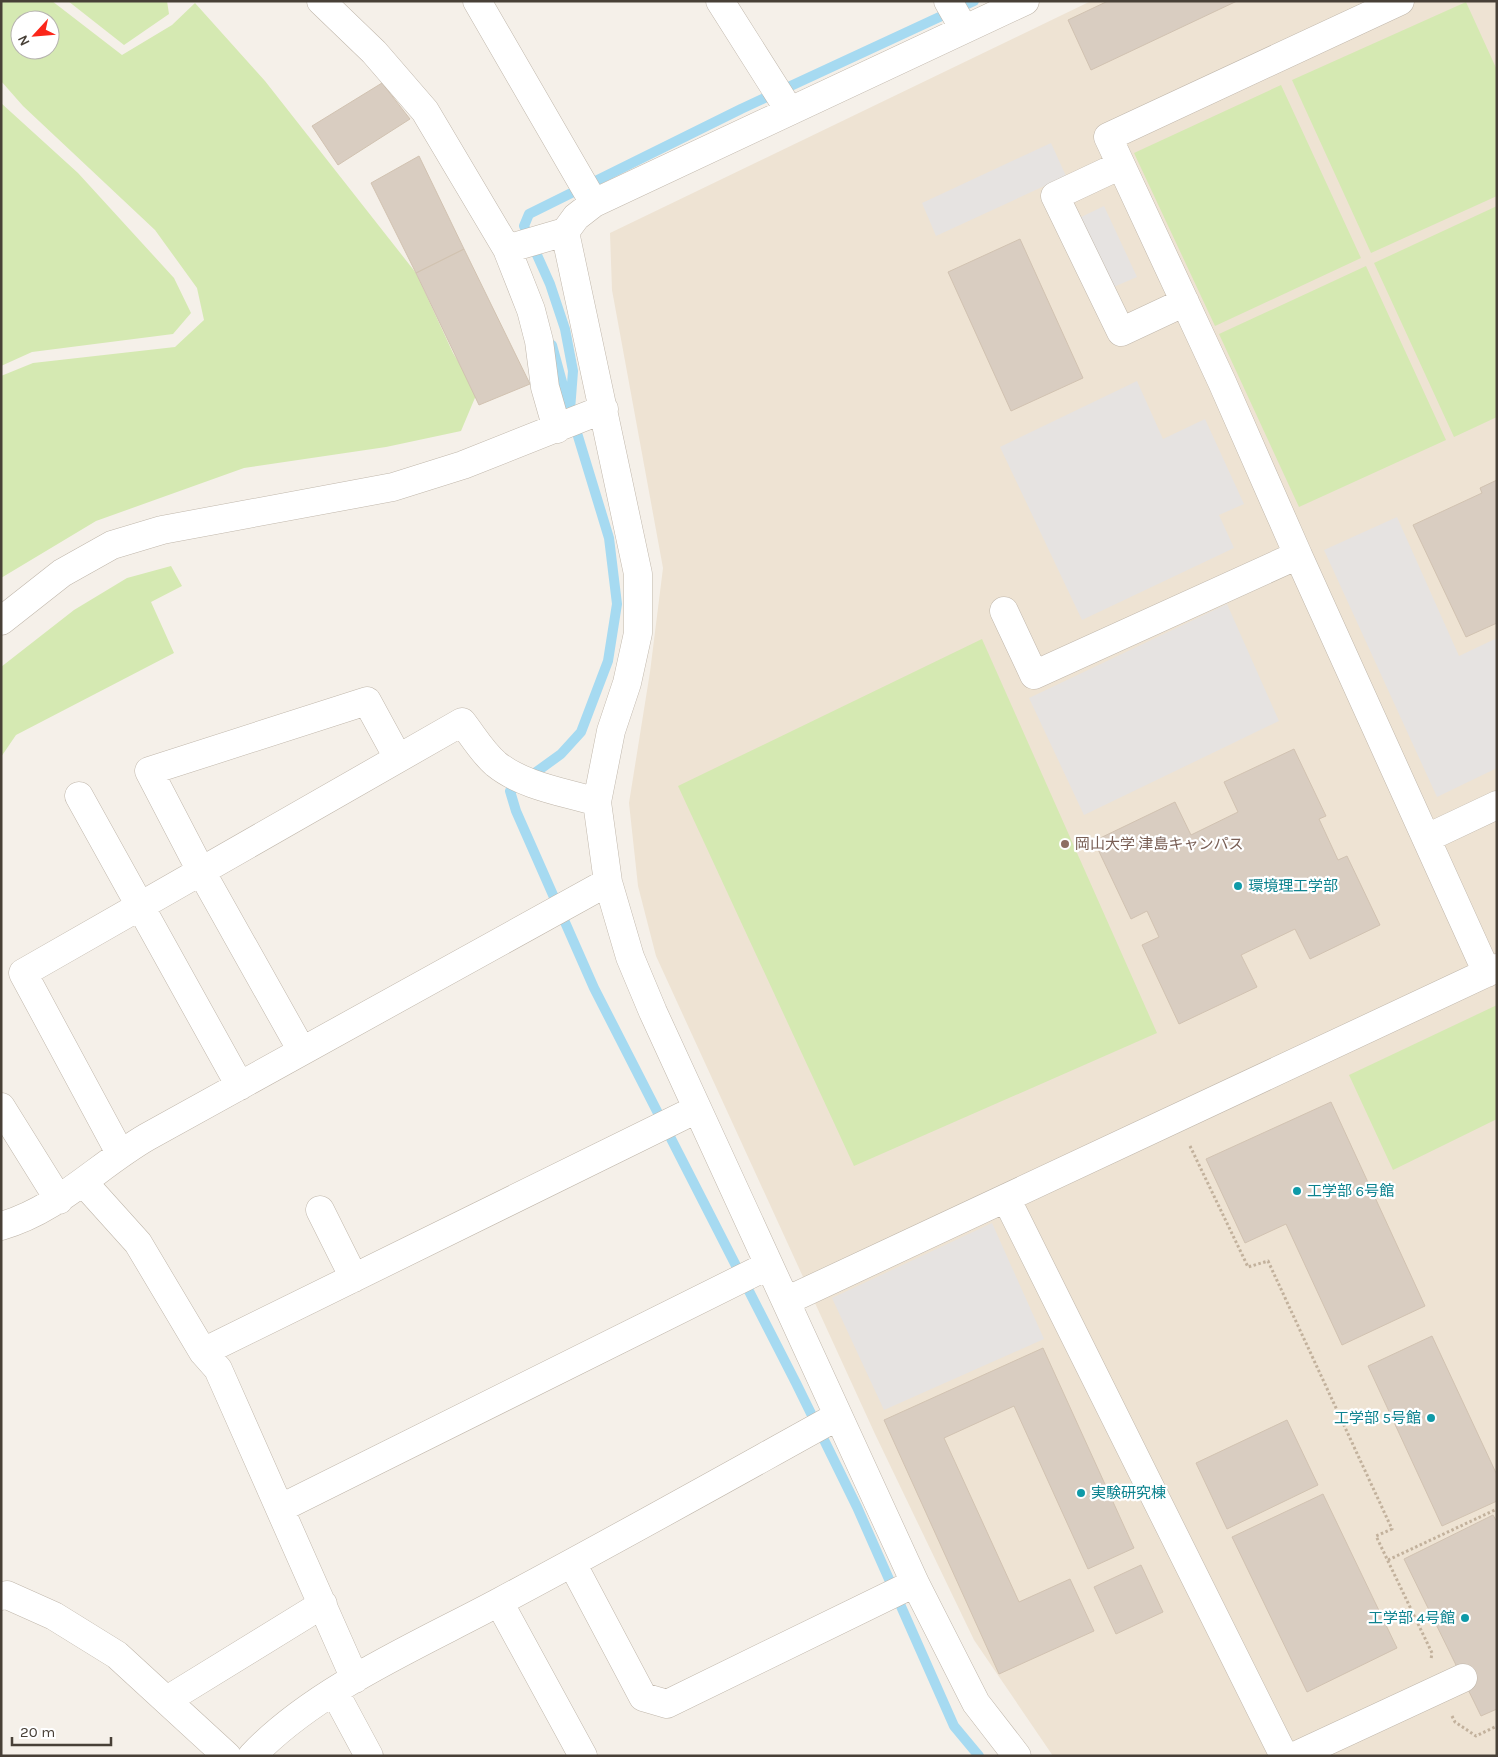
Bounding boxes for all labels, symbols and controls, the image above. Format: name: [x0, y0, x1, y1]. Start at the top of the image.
north arrow: [10, 10, 60, 60]
text: N: [14, 32, 34, 49]
place label: 岡山大学 津島キャンパス: [1075, 835, 1244, 853]
marker: 岡山大学 津島キャンパス: [1059, 838, 1071, 850]
place label: 環境理工学部: [1248, 877, 1338, 895]
marker: 環境理工学部: [1232, 880, 1244, 892]
place label: 工学部 6号館: [1307, 1182, 1394, 1200]
marker: 工学部 6号館: [1291, 1185, 1303, 1197]
place label: 工学部 5号館: [1334, 1409, 1421, 1427]
marker: 工学部 5号館: [1425, 1412, 1437, 1424]
place label: 実験研究棟: [1091, 1484, 1166, 1502]
marker: 実験研究棟: [1075, 1487, 1087, 1499]
place label: 工学部 4号館: [1368, 1609, 1455, 1627]
marker: 工学部 4号館: [1459, 1612, 1471, 1624]
scale bar: [12, 1714, 111, 1746]
text: 20 m: [20, 1723, 55, 1741]

